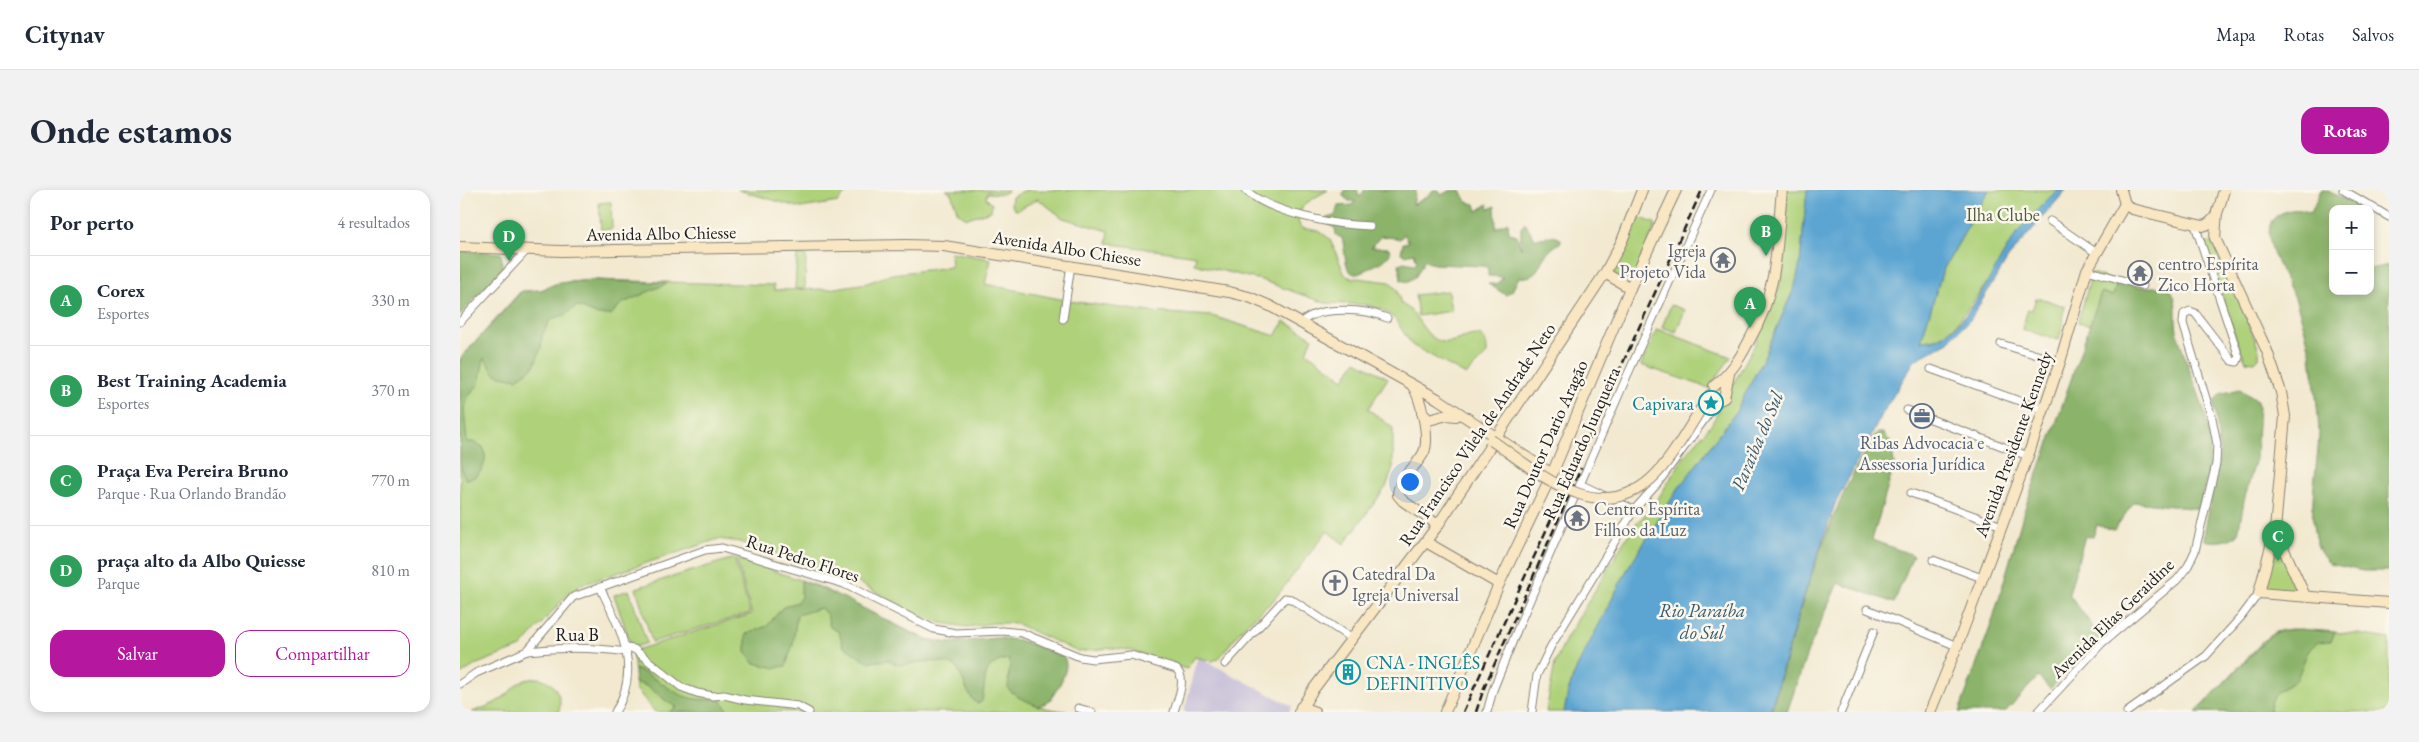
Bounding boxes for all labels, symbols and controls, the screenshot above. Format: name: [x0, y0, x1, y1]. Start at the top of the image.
text: Citynav: [25, 19, 105, 50]
text: Mapa: [2216, 23, 2256, 46]
text: Rotas: [2284, 23, 2324, 46]
text: Salvos: [2352, 23, 2394, 46]
button: Rotas: [2301, 107, 2389, 154]
text: Onde estamos: [30, 108, 232, 153]
park label: Ilha Clube: [1966, 203, 2040, 226]
map controls: [2329, 205, 2374, 295]
button: +: [2329, 205, 2374, 250]
text: Por perto: [50, 209, 134, 236]
text: 4 resultados: [338, 212, 410, 233]
pin: B: [1750, 215, 1782, 256]
pin: D: [493, 220, 525, 261]
street label: Avenida Albo Chiesse: [585, 220, 736, 246]
street label: Avenida Albo Chiesse: [990, 225, 1143, 271]
place label: Igreja Projeto Vida: [1619, 239, 1707, 283]
temple icon: Igreja Projeto Vida: [1710, 247, 1736, 273]
button: −: [2329, 250, 2374, 295]
place label: centro Espírita Zico Horta: [2158, 252, 2259, 296]
temple icon: centro Espírita Zico Horta: [2127, 260, 2153, 286]
text: Corex: [97, 278, 145, 303]
pin: A: [1734, 287, 1766, 328]
text: A: [60, 290, 72, 311]
text: 330 m: [371, 290, 410, 311]
text: Esportes: [97, 303, 149, 324]
street label: Rua Francisco Vilela de Andrade Neto: [1394, 318, 1560, 550]
street label: Avenida Presidente Kennedy: [1968, 348, 2057, 541]
street label: Rua Doutor Dario Aragão: [1497, 356, 1593, 532]
street label: Rua Eduardo Junqueira: [1537, 362, 1625, 523]
text: Best Training Academia: [97, 368, 287, 393]
text: B: [61, 380, 71, 401]
text: 370 m: [371, 380, 410, 401]
water label: Paraiba do Sul: [1725, 387, 1789, 494]
place icon: Capivara: [1698, 390, 1724, 416]
place label: Capivara: [1632, 392, 1695, 415]
text: Esportes: [97, 393, 149, 414]
office icon: Ribas Advocacia e Assessoria Jurídica: [1909, 403, 1935, 429]
place label: Ribas Advocacia e Assessoria Jurídica: [1858, 431, 1986, 475]
text: Praça Eva Pereira Bruno: [97, 458, 288, 483]
your location: [1397, 469, 1423, 495]
text: C: [60, 470, 72, 491]
text: 770 m: [371, 470, 410, 491]
text: Parque · Rua Orlando Brandão: [97, 483, 286, 504]
place label: Centro Espírita Filhos da Luz: [1594, 497, 1701, 541]
temple icon: Centro Espírita Filhos da Luz: [1564, 505, 1590, 531]
pin: C: [2262, 520, 2294, 561]
street label: Rua Pedro Flores: [743, 529, 863, 587]
text: praça alto da Albo Quiesse: [97, 548, 305, 573]
street label: Avenida Elias Geraidine: [2045, 553, 2179, 683]
text: D: [60, 560, 72, 581]
text: 810 m: [371, 560, 410, 581]
place label: Catedral Da Igreja Universal: [1352, 562, 1459, 606]
church icon: Catedral Da Igreja Universal: [1322, 570, 1348, 596]
text: Parque: [97, 573, 140, 594]
water label: Rio Paraíba do Sul: [1659, 598, 1745, 645]
street label: Rua B: [555, 623, 599, 646]
button: Salvar: [50, 630, 225, 677]
button: Compartilhar: [235, 630, 410, 677]
place label: CNA - INGLÊS DEFINITIVO: [1366, 651, 1480, 695]
building icon: CNA - INGLÊS DEFINITIVO: [1335, 659, 1361, 685]

